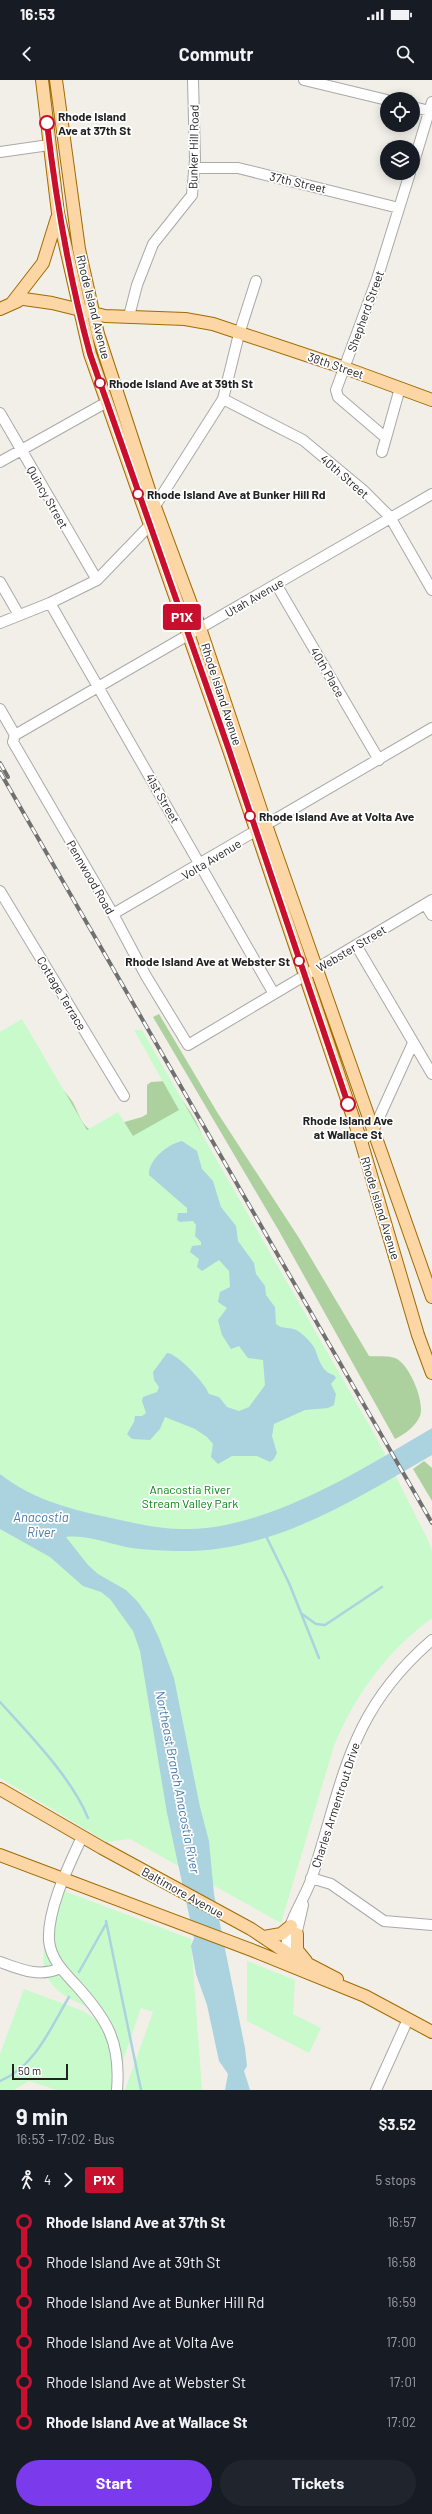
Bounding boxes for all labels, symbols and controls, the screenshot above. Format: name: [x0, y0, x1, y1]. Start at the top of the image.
text: 16:53: [20, 5, 55, 23]
icon: back: [16, 43, 38, 65]
text: Commutr: [179, 43, 253, 65]
icon: search: [394, 43, 416, 65]
map controls: [380, 92, 420, 180]
button: locate: [380, 92, 420, 132]
street label: Bunker Hill Road: [185, 105, 201, 189]
place label: Rhode Island Ave at 37th St: [58, 109, 131, 137]
marker: Rhode Island Ave at 37th St: [39, 115, 55, 131]
button: layers: [380, 140, 420, 180]
street label: 37th Street: [268, 169, 328, 195]
street label: Rhode Island Avenue: [74, 253, 114, 361]
street label: Shepherd Street: [344, 269, 386, 353]
street label: 38th Street: [306, 349, 366, 381]
place label: Rhode Island Ave at 39th St: [109, 376, 253, 390]
marker: Rhode Island Ave at 39th St: [94, 377, 106, 389]
street label: 40th Street: [318, 451, 372, 501]
street label: Quincy Street: [25, 463, 71, 531]
place label: Rhode Island Ave at Bunker Hill Rd: [147, 487, 326, 501]
marker: Rhode Island Ave at Bunker Hill Rd: [132, 488, 144, 500]
street label: Utah Avenue: [222, 575, 286, 619]
line badge: P1X: [159, 604, 205, 630]
text: P1X: [171, 608, 193, 625]
street label: Rhode Island Avenue: [199, 641, 245, 747]
street label: 40th Place: [308, 645, 348, 699]
street label: 41st Street: [143, 771, 183, 825]
place label: Rhode Island Ave at Volta Ave: [259, 809, 415, 823]
marker: Rhode Island Ave at Volta Ave: [244, 810, 256, 822]
street label: Volta Avenue: [179, 836, 243, 882]
street label: Pennwood Road: [64, 838, 118, 916]
street label: Webster Street: [314, 922, 388, 974]
street label: Cottage Terrace: [34, 954, 90, 1032]
place label: Rhode Island Ave at Webster St: [125, 954, 290, 968]
marker: Rhode Island Ave at Webster St: [293, 955, 305, 967]
marker: Rhode Island Ave at Wallace St: [340, 1096, 356, 1112]
place label: Rhode Island Ave at Wallace St: [303, 1113, 394, 1141]
street label: Rhode Island Avenue: [359, 1155, 403, 1261]
park label: Anacostia River Stream Valley Park: [142, 1482, 238, 1510]
water label: Anacostia River: [13, 1509, 69, 1540]
water label: Northeast Branch Anacostia River: [152, 1689, 204, 1875]
street label: Charles Armentrout Drive: [308, 1741, 362, 1869]
street label: Baltimore Avenue: [140, 1864, 226, 1920]
scale bar: [12, 2062, 68, 2081]
text: 50 m: [18, 2064, 41, 2077]
text: 9 min: [16, 2103, 68, 2129]
text: $3.52: [379, 2115, 416, 2133]
text: 16:53 – 17:02 · Bus: [16, 2131, 115, 2147]
icon: walk: [16, 2169, 38, 2191]
icon: forward: [57, 2169, 79, 2191]
text: P1X: [93, 2171, 115, 2188]
text: 4: [44, 2172, 51, 2188]
text: 5 stops: [375, 2172, 416, 2188]
text: Rhode Island Ave at 37th St: [46, 2213, 225, 2231]
text: 16:57: [388, 2214, 416, 2230]
text: Rhode Island Ave at 39th St: [46, 2253, 221, 2271]
text: 16:58: [387, 2254, 416, 2270]
text: Rhode Island Ave at Bunker Hill Rd: [46, 2293, 264, 2311]
text: 16:59: [387, 2294, 416, 2310]
text: Rhode Island Ave at Volta Ave: [46, 2333, 234, 2351]
text: 17:00: [386, 2334, 416, 2350]
text: Rhode Island Ave at Webster St: [46, 2373, 246, 2391]
text: 17:01: [389, 2374, 416, 2390]
text: Rhode Island Ave at Wallace St: [46, 2413, 248, 2431]
text: 17:02: [387, 2414, 416, 2430]
button: Start: [16, 2460, 212, 2506]
button: Tickets: [220, 2460, 416, 2506]

